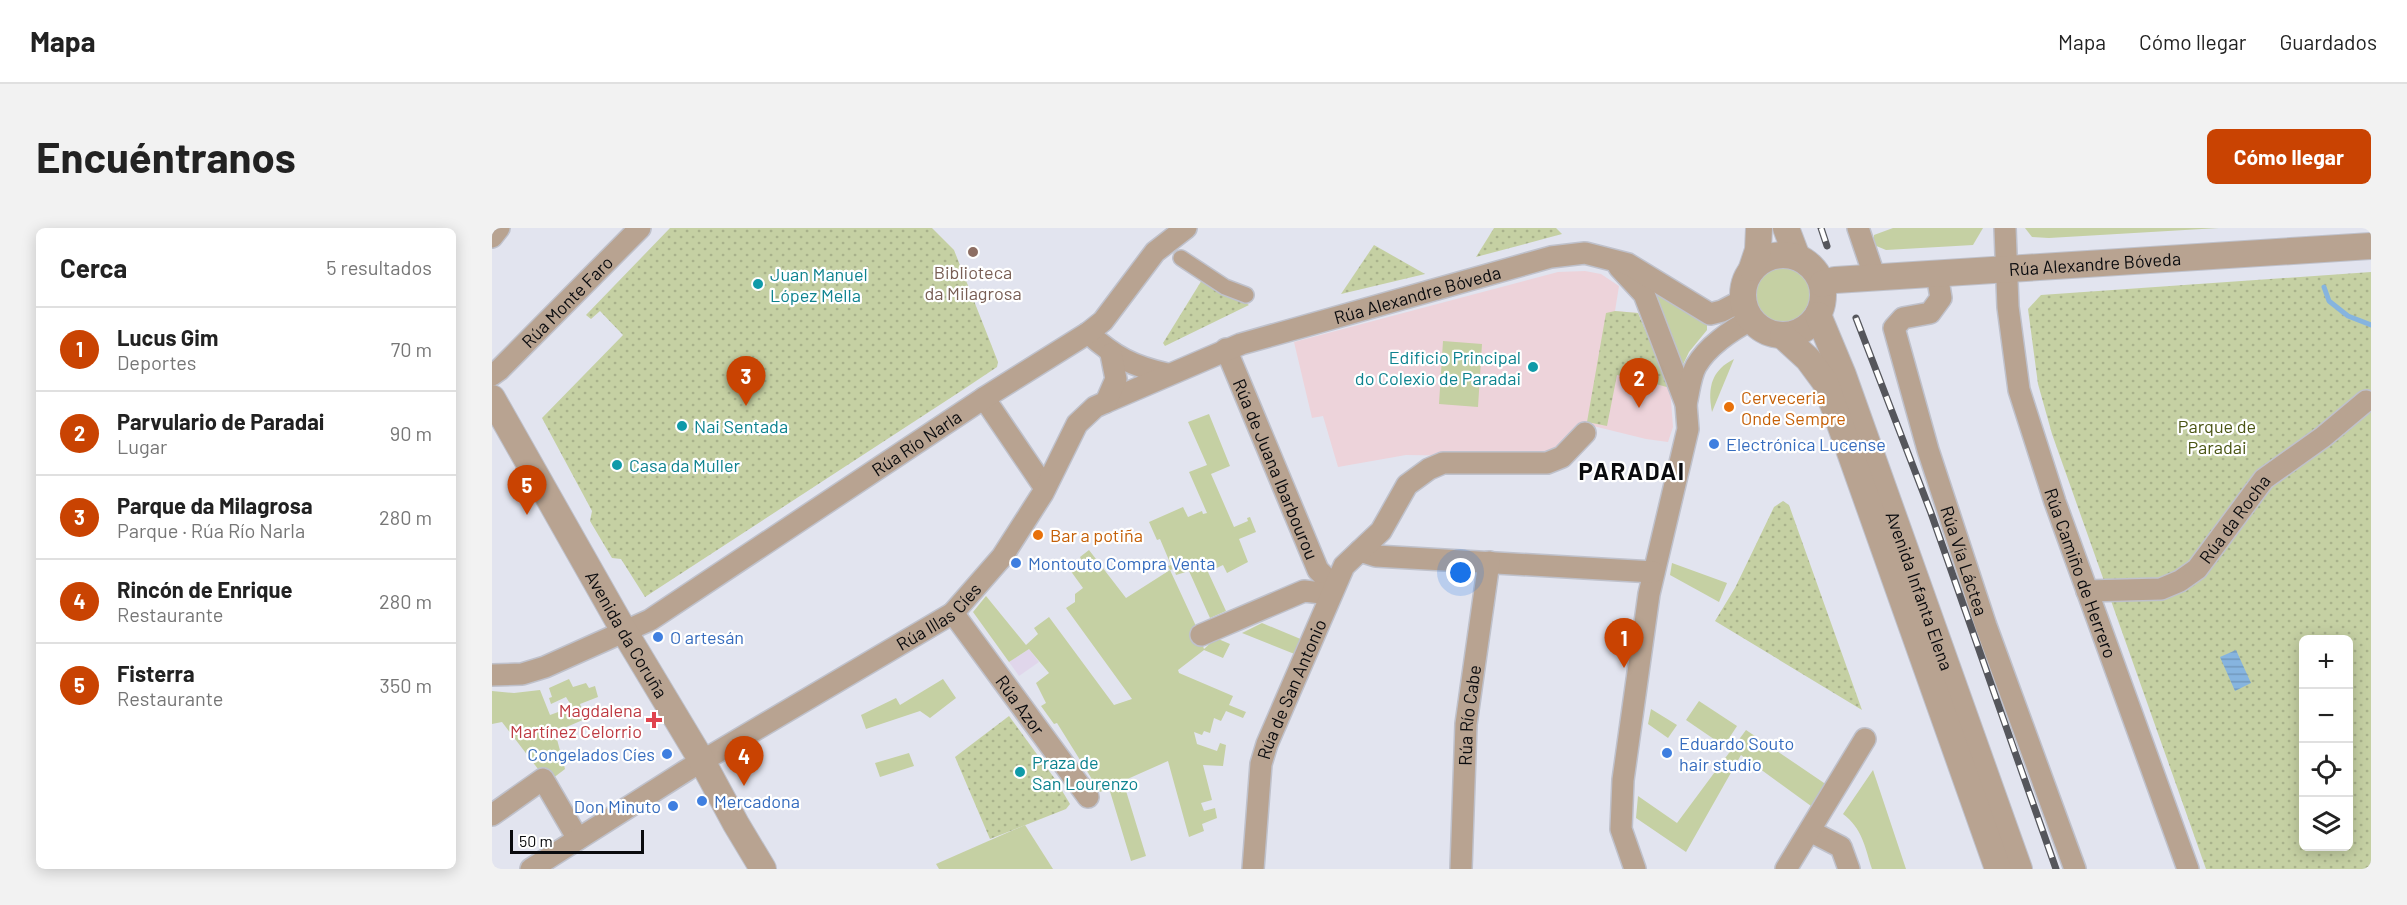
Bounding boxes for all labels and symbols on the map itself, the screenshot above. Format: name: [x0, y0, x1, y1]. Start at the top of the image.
marker: Biblioteca da Milagrosa: [966, 245, 980, 259]
street label: Rúa Alexandre Bóveda: [2008, 247, 2182, 280]
street label: Rúa Monte Faro: [517, 251, 617, 352]
place label: Biblioteca da Milagrosa: [924, 261, 1022, 304]
street label: Rúa Alexandre Bóveda: [1331, 261, 1503, 328]
place label: Juan Manuel López Mella: [770, 263, 868, 306]
marker: Juan Manuel López Mella: [751, 277, 765, 291]
place label: Edificio Principal do Colexio de Paradai: [1355, 346, 1521, 389]
pin: 3: [726, 356, 766, 406]
pin: 2: [1620, 358, 1658, 408]
marker: Edificio Principal do Colexio de Paradai: [1526, 360, 1540, 374]
street label: Rúa de Juana Ibarbourou: [1229, 375, 1323, 563]
place label: Cerveceria Onde Sempre: [1741, 386, 1846, 429]
marker: Cerveceria Onde Sempre: [1722, 400, 1736, 414]
street label: Rúa Río Narla: [867, 405, 965, 481]
place label: Nai Sentada: [694, 415, 788, 437]
park label: Parque de Paradai: [2178, 415, 2256, 458]
marker: Nai Sentada: [675, 419, 689, 433]
place label: Electrónica Lucense: [1726, 433, 1886, 455]
marker: Electrónica Lucense: [1707, 437, 1721, 451]
place label: Casa da Muller: [629, 454, 740, 476]
district label: PARADAI: [1578, 456, 1686, 485]
marker: Casa da Muller: [610, 458, 624, 472]
pin: 5: [507, 466, 546, 515]
street label: Rúa da Rocha: [2194, 470, 2275, 568]
street label: Rúa Camiño de Herrero: [2040, 485, 2122, 661]
street label: Rúa Vía Láctea: [1936, 503, 1993, 618]
street label: Avenida Infanta Elena: [1881, 508, 1958, 673]
place label: Bar a potiña: [1050, 524, 1143, 546]
marker: Bar a potiña: [1031, 528, 1045, 542]
place label: Montouto Compra Venta: [1028, 552, 1215, 574]
marker: Montouto Compra Venta: [1009, 556, 1023, 570]
your location: [1446, 558, 1475, 587]
street label: Avenida da Coruña: [581, 567, 673, 702]
street label: Rúa Illas Cíes: [892, 578, 986, 655]
street label: Rúa de San Antonio: [1252, 616, 1331, 762]
pin: 1: [1604, 618, 1644, 668]
place label: O artesán: [670, 626, 744, 648]
marker: O artesán: [651, 630, 665, 644]
street label: Rúa Río Cabe: [1454, 664, 1485, 766]
street label: Rúa Azor: [991, 671, 1050, 740]
place label: Magdalena Martínez Celorrio: [510, 699, 642, 742]
marker: Magdalena Martínez Celorrio: [647, 713, 661, 727]
place label: Eduardo Souto hair studio: [1679, 732, 1794, 775]
pin: 4: [724, 736, 764, 786]
place label: Congelados Cíes: [527, 743, 655, 765]
marker: Eduardo Souto hair studio: [1660, 746, 1674, 760]
marker: Congelados Cíes: [660, 747, 674, 761]
place label: Praza de San Lourenzo: [1032, 751, 1138, 794]
marker: Praza de San Lourenzo: [1013, 765, 1027, 779]
place label: Mercadona: [714, 790, 800, 812]
marker: Mercadona: [695, 794, 709, 808]
place label: Don Minuto: [574, 795, 661, 817]
marker: Don Minuto: [666, 799, 680, 813]
scale bar: [510, 827, 644, 854]

